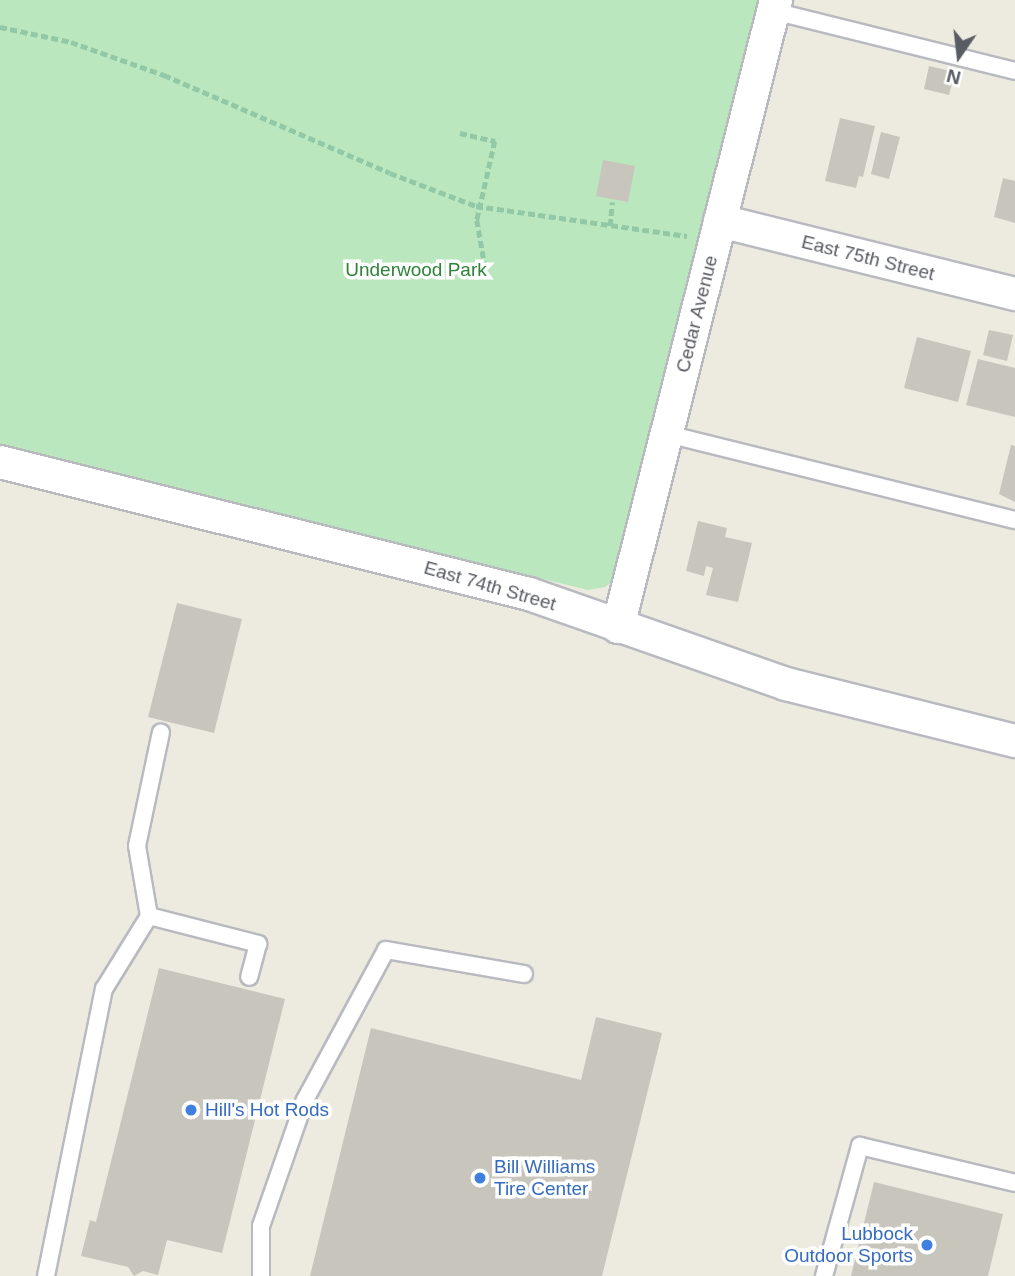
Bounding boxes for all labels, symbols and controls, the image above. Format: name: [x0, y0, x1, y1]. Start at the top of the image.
north arrow: [924, 21, 994, 91]
text: N: [945, 65, 963, 89]
street label: East 75th Street: [799, 230, 937, 286]
street label: Cedar Avenue: [671, 252, 723, 376]
park label: Underwood Park: [345, 259, 487, 281]
street label: East 74th Street: [421, 556, 559, 616]
place label: Hill's Hot Rods: [205, 1099, 329, 1121]
marker: Hill's Hot Rods: [183, 1102, 199, 1118]
place label: Bill Williams Tire Center: [494, 1156, 595, 1200]
marker: Bill Williams Tire Center: [472, 1170, 488, 1186]
place label: Lubbock Outdoor Sports: [784, 1223, 913, 1267]
marker: Lubbock Outdoor Sports: [919, 1237, 935, 1253]

